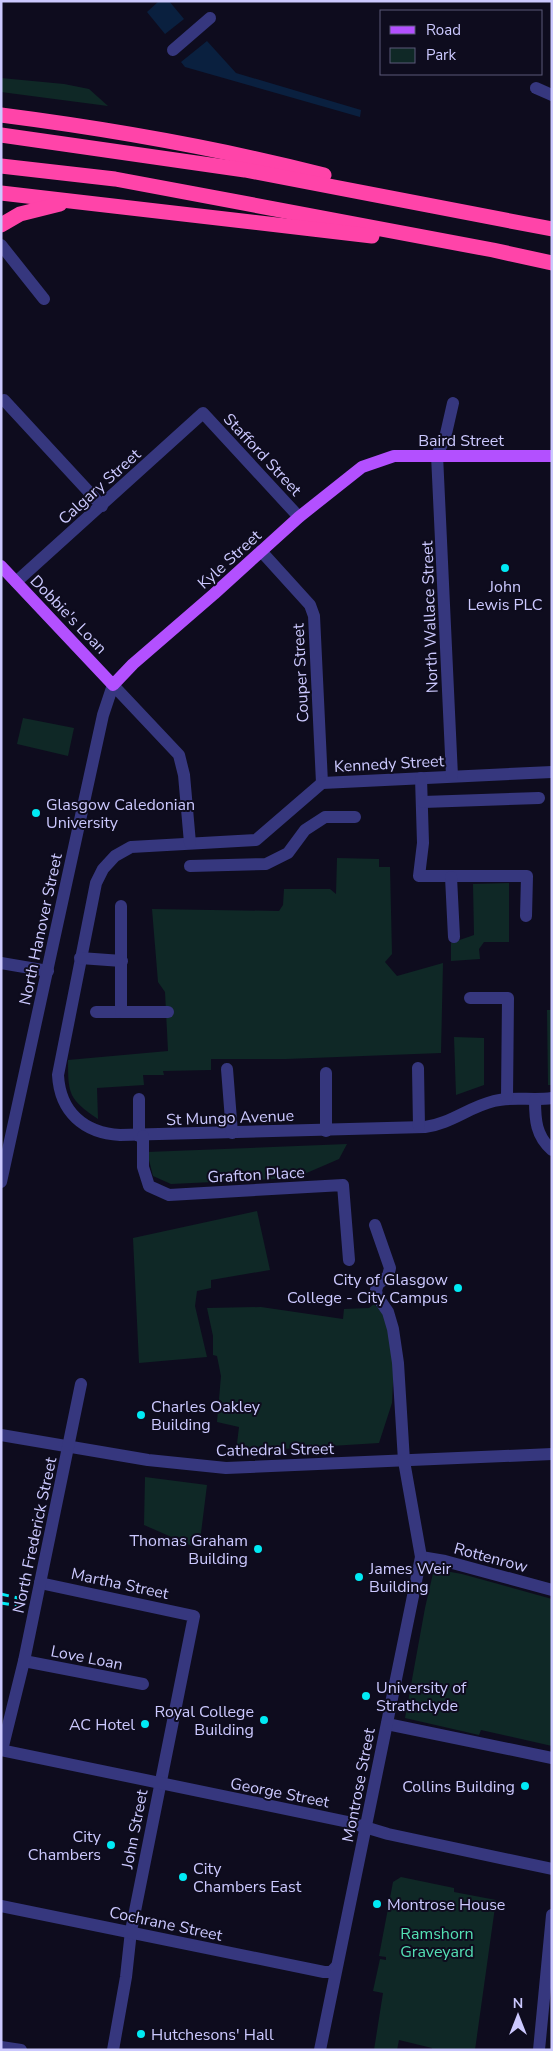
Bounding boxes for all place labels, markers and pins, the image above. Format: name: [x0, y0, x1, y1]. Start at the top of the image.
marker: John Lewis PLC: [499, 562, 511, 574]
place label: John Lewis PLC: [468, 576, 543, 616]
place label: Glasgow Caledonian University: [46, 794, 195, 834]
marker: Glasgow Caledonian University: [30, 807, 42, 819]
place label: City of Glasgow College - City Campus: [287, 1269, 449, 1309]
marker: City of Glasgow College - City Campus: [452, 1282, 464, 1294]
place label: Charles Oakley Building: [151, 1396, 261, 1436]
marker: Charles Oakley Building: [135, 1409, 147, 1421]
place label: Thomas Graham Building: [129, 1530, 248, 1570]
marker: Thomas Graham Building: [252, 1543, 264, 1555]
place label: James Weir Building: [368, 1558, 452, 1598]
marker: James Weir Building: [353, 1571, 365, 1583]
place label: University of Strathclyde: [376, 1677, 467, 1717]
marker: University of Strathclyde: [360, 1690, 372, 1702]
place label: Royal College Building: [154, 1701, 254, 1741]
place label: AC Hotel: [69, 1714, 135, 1736]
marker: Royal College Building: [258, 1714, 270, 1726]
marker: AC Hotel: [139, 1718, 151, 1730]
place label: Collins Building: [402, 1776, 515, 1798]
marker: Collins Building: [519, 1780, 531, 1792]
place label: City Chambers: [28, 1826, 102, 1866]
marker: City Chambers: [105, 1839, 117, 1851]
place label: City Chambers East: [193, 1858, 302, 1898]
marker: City Chambers East: [177, 1871, 189, 1883]
place label: Montrose House: [387, 1894, 505, 1916]
marker: Montrose House: [371, 1898, 383, 1910]
place label: Hutchesons' Hall: [151, 2024, 274, 2046]
marker: Hutchesons' Hall: [135, 2028, 147, 2040]

